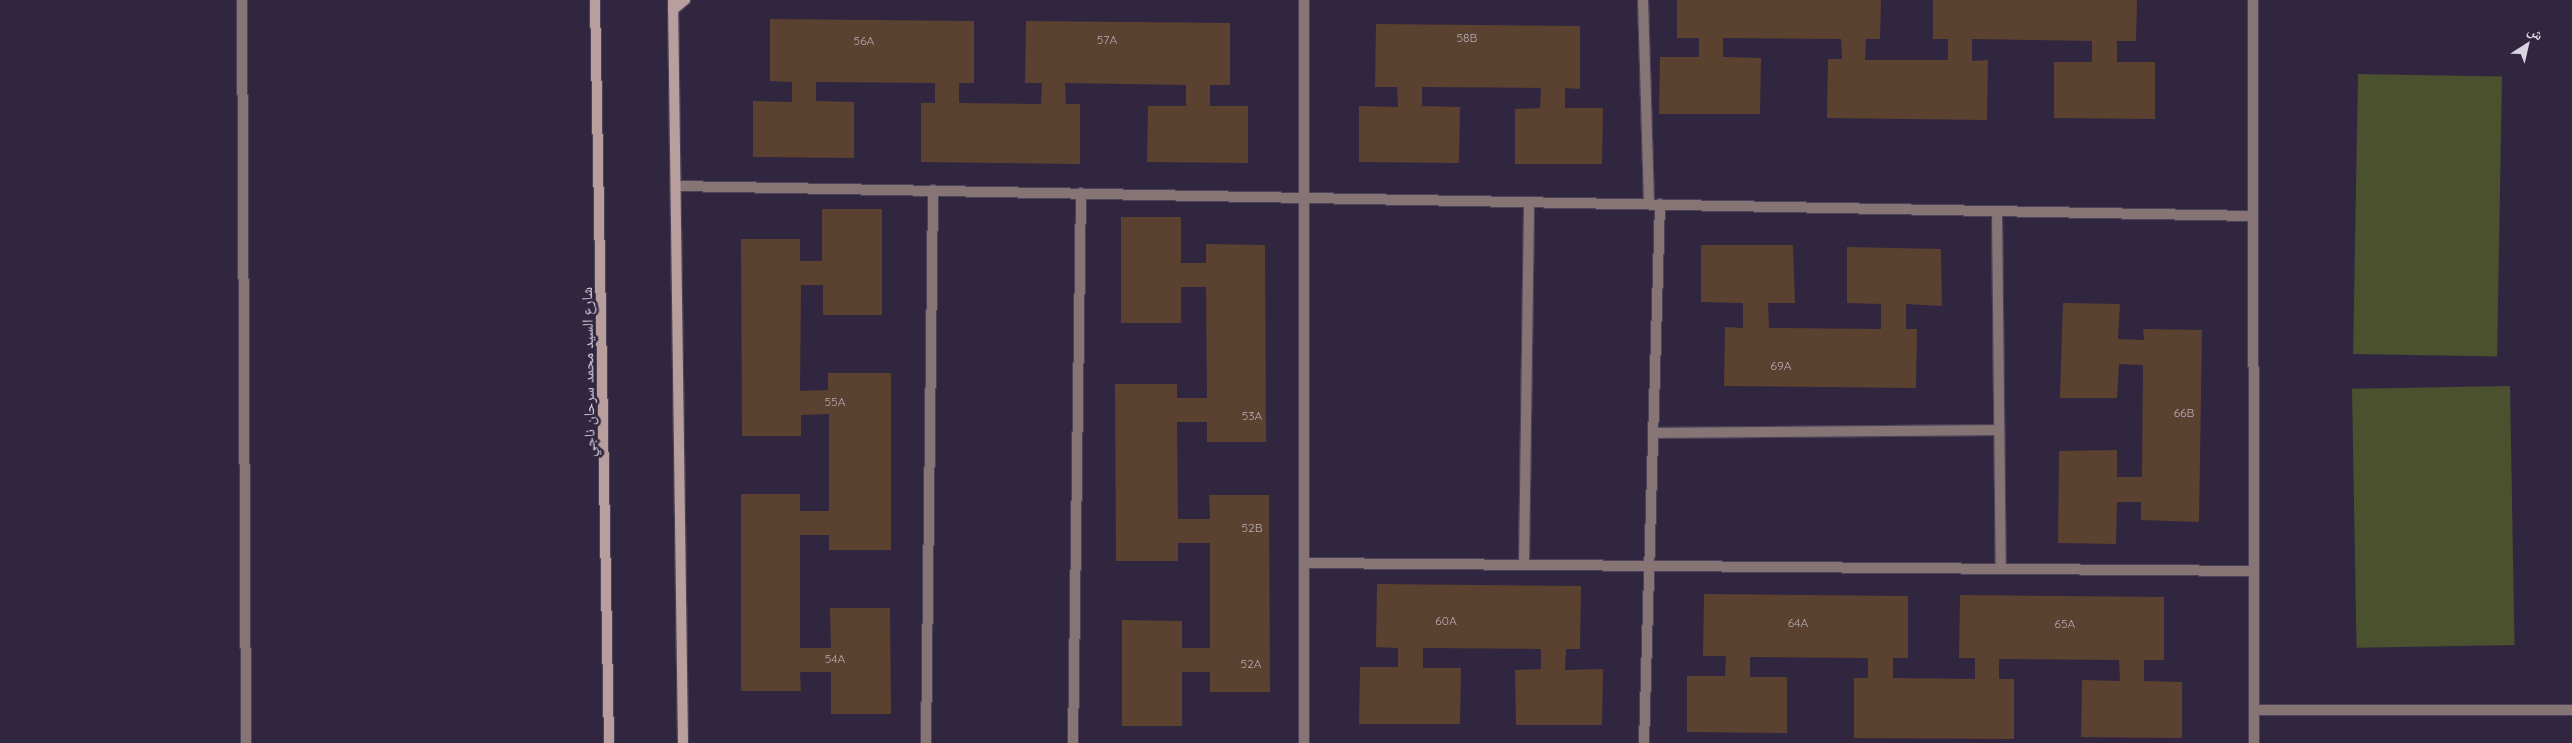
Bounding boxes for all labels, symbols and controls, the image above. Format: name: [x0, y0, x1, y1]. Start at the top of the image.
north arrow: [2502, 20, 2552, 70]
text: ش: [2524, 21, 2547, 44]
house number: 58B: [1457, 31, 1477, 45]
house number: 57A: [1097, 33, 1117, 47]
house number: 56A: [854, 34, 874, 48]
street label: شارع السيد محمد سرحان ناجي: [578, 287, 598, 457]
house number: 69A: [1771, 359, 1791, 373]
house number: 55A: [825, 395, 845, 409]
house number: 66B: [2174, 406, 2194, 420]
house number: 53A: [1242, 409, 1262, 423]
house number: 52B: [1242, 521, 1262, 535]
house number: 60A: [1435, 614, 1457, 628]
house number: 64A: [1788, 616, 1808, 630]
house number: 65A: [2055, 617, 2075, 631]
house number: 54A: [825, 652, 845, 666]
house number: 52A: [1241, 657, 1261, 671]

